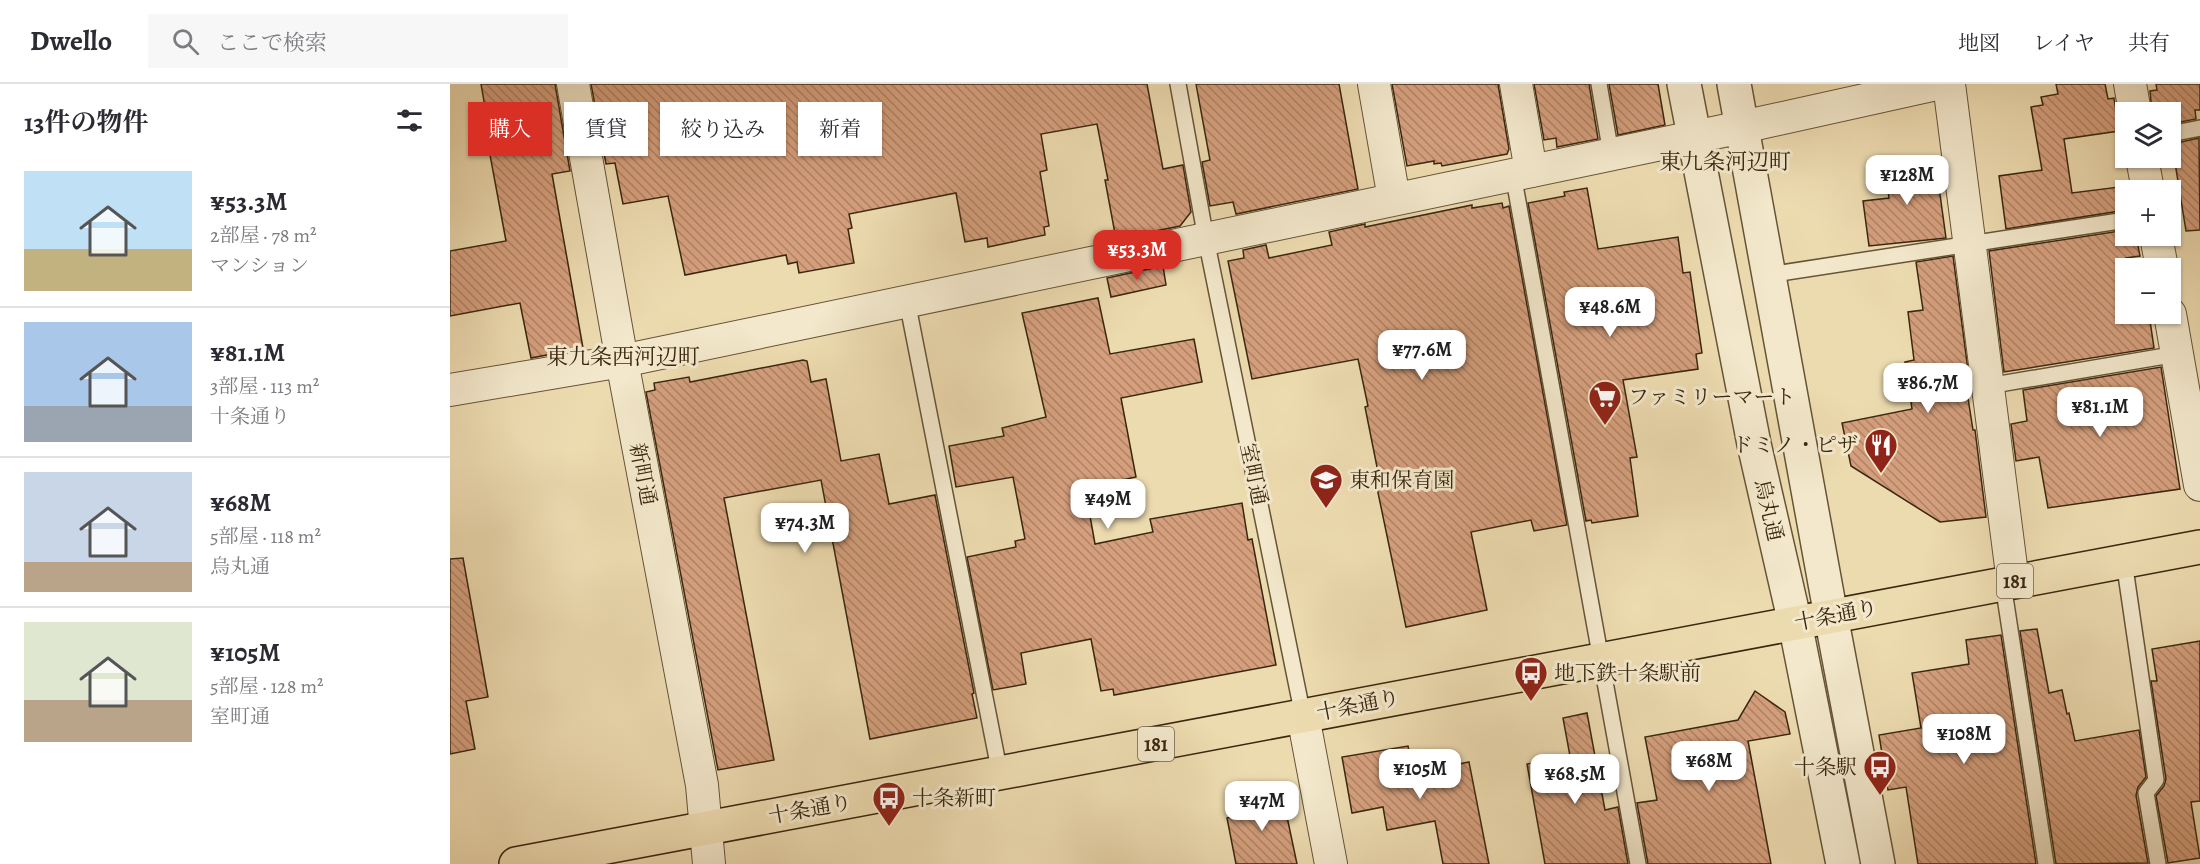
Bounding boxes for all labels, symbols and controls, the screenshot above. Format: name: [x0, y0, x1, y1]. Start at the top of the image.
search box: [148, 14, 568, 68]
text: Dwello: [30, 22, 112, 60]
icon: search: [169, 25, 202, 58]
text: ここで検索: [217, 28, 327, 58]
text: 地図: [1958, 29, 2000, 57]
text: レイヤ: [2033, 29, 2095, 57]
text: 共有: [2128, 29, 2170, 57]
chip: 購入: [468, 102, 552, 156]
chip: 賃貸: [564, 102, 648, 156]
chip: 絞り込み: [660, 102, 786, 156]
chip: 新着: [798, 102, 882, 156]
map controls: [2115, 102, 2181, 324]
button: layers: [2115, 102, 2181, 168]
icon: filters: [393, 104, 426, 137]
text: 13件の物件: [24, 105, 149, 140]
district label: 東九条河辺町: [1659, 147, 1791, 177]
pin: ¥128M: [1865, 155, 1949, 206]
text: ¥128M: [1880, 161, 1934, 188]
button: +: [2115, 180, 2181, 246]
text: ¥53.3M: [210, 184, 287, 219]
icon: home: [72, 195, 144, 267]
text: 2部屋 · 78 m²: [210, 222, 317, 249]
pin: ¥53.3M: [1088, 230, 1186, 281]
text: ¥53.3M: [1107, 236, 1167, 263]
text: マンション: [210, 252, 309, 279]
button: −: [2115, 258, 2181, 324]
pin: ¥48.6M: [1561, 287, 1659, 338]
text: ¥48.6M: [1579, 293, 1641, 320]
pin: ¥77.6M: [1373, 330, 1471, 381]
text: ¥81.1M: [210, 335, 285, 370]
text: ¥77.6M: [1392, 336, 1452, 363]
district label: 東九条西河辺町: [546, 342, 700, 372]
icon: home: [72, 346, 144, 418]
pin: ¥86.7M: [1879, 363, 1977, 414]
text: ¥86.7M: [1897, 369, 1959, 396]
text: 3部屋 · 113 m²: [210, 373, 319, 400]
supermarket icon: ファミリーマート: [1587, 379, 1623, 426]
place label: ファミリーマート: [1628, 383, 1796, 411]
pin: ¥81.1M: [2051, 387, 2149, 438]
text: ¥81.1M: [2071, 393, 2129, 420]
text: 十条通り: [210, 403, 290, 430]
restaurant icon: ドミノ・ピザ: [1863, 427, 1899, 474]
place label: ドミノ・ピザ: [1732, 431, 1858, 459]
street label: 新町通: [623, 440, 663, 508]
street label: 室町通: [1234, 440, 1274, 508]
school or university icon: 東和保育園: [1308, 462, 1344, 509]
place label: 東和保育園: [1349, 466, 1454, 494]
street label: 烏丸通: [1748, 476, 1790, 544]
pin: ¥49M: [1072, 479, 1144, 530]
text: ¥68M: [210, 485, 271, 520]
text: ¥49M: [1085, 485, 1131, 512]
icon: home: [72, 496, 144, 568]
pin: ¥74.3M: [756, 503, 854, 554]
text: ¥74.3M: [775, 509, 835, 536]
text: 5部屋 · 118 m²: [210, 523, 321, 550]
text: 烏丸通: [210, 553, 270, 580]
road number: 181: [1997, 564, 2033, 598]
street label: 十条通り: [1792, 593, 1880, 637]
text: ¥105M: [210, 635, 280, 670]
icon: home: [72, 646, 144, 718]
bus stop icon: 地下鉄十条駅前: [1513, 655, 1549, 702]
place label: 地下鉄十条駅前: [1554, 659, 1701, 687]
text: 5部屋 · 128 m²: [210, 673, 324, 700]
street label: 十条通り: [1314, 683, 1402, 727]
text: 室町通: [210, 703, 270, 730]
pin: ¥108M: [1922, 714, 2006, 765]
text: ¥108M: [1936, 720, 1992, 747]
road number: 181: [1138, 727, 1174, 761]
pin: ¥68M: [1673, 741, 1745, 792]
text: ¥68M: [1685, 747, 1733, 774]
pin: ¥105M: [1378, 749, 1462, 800]
bus stop icon: 十条駅: [1862, 749, 1898, 796]
place label: 十条駅: [1794, 753, 1857, 781]
pin: ¥68.5M: [1526, 754, 1624, 805]
text: ¥105M: [1393, 755, 1447, 782]
text: ¥68.5M: [1544, 760, 1606, 787]
bus stop icon: 十条新町: [871, 780, 907, 827]
pin: ¥47M: [1226, 781, 1298, 832]
place label: 十条新町: [912, 784, 996, 812]
text: ¥47M: [1239, 787, 1285, 814]
street label: 十条通り: [766, 788, 854, 830]

